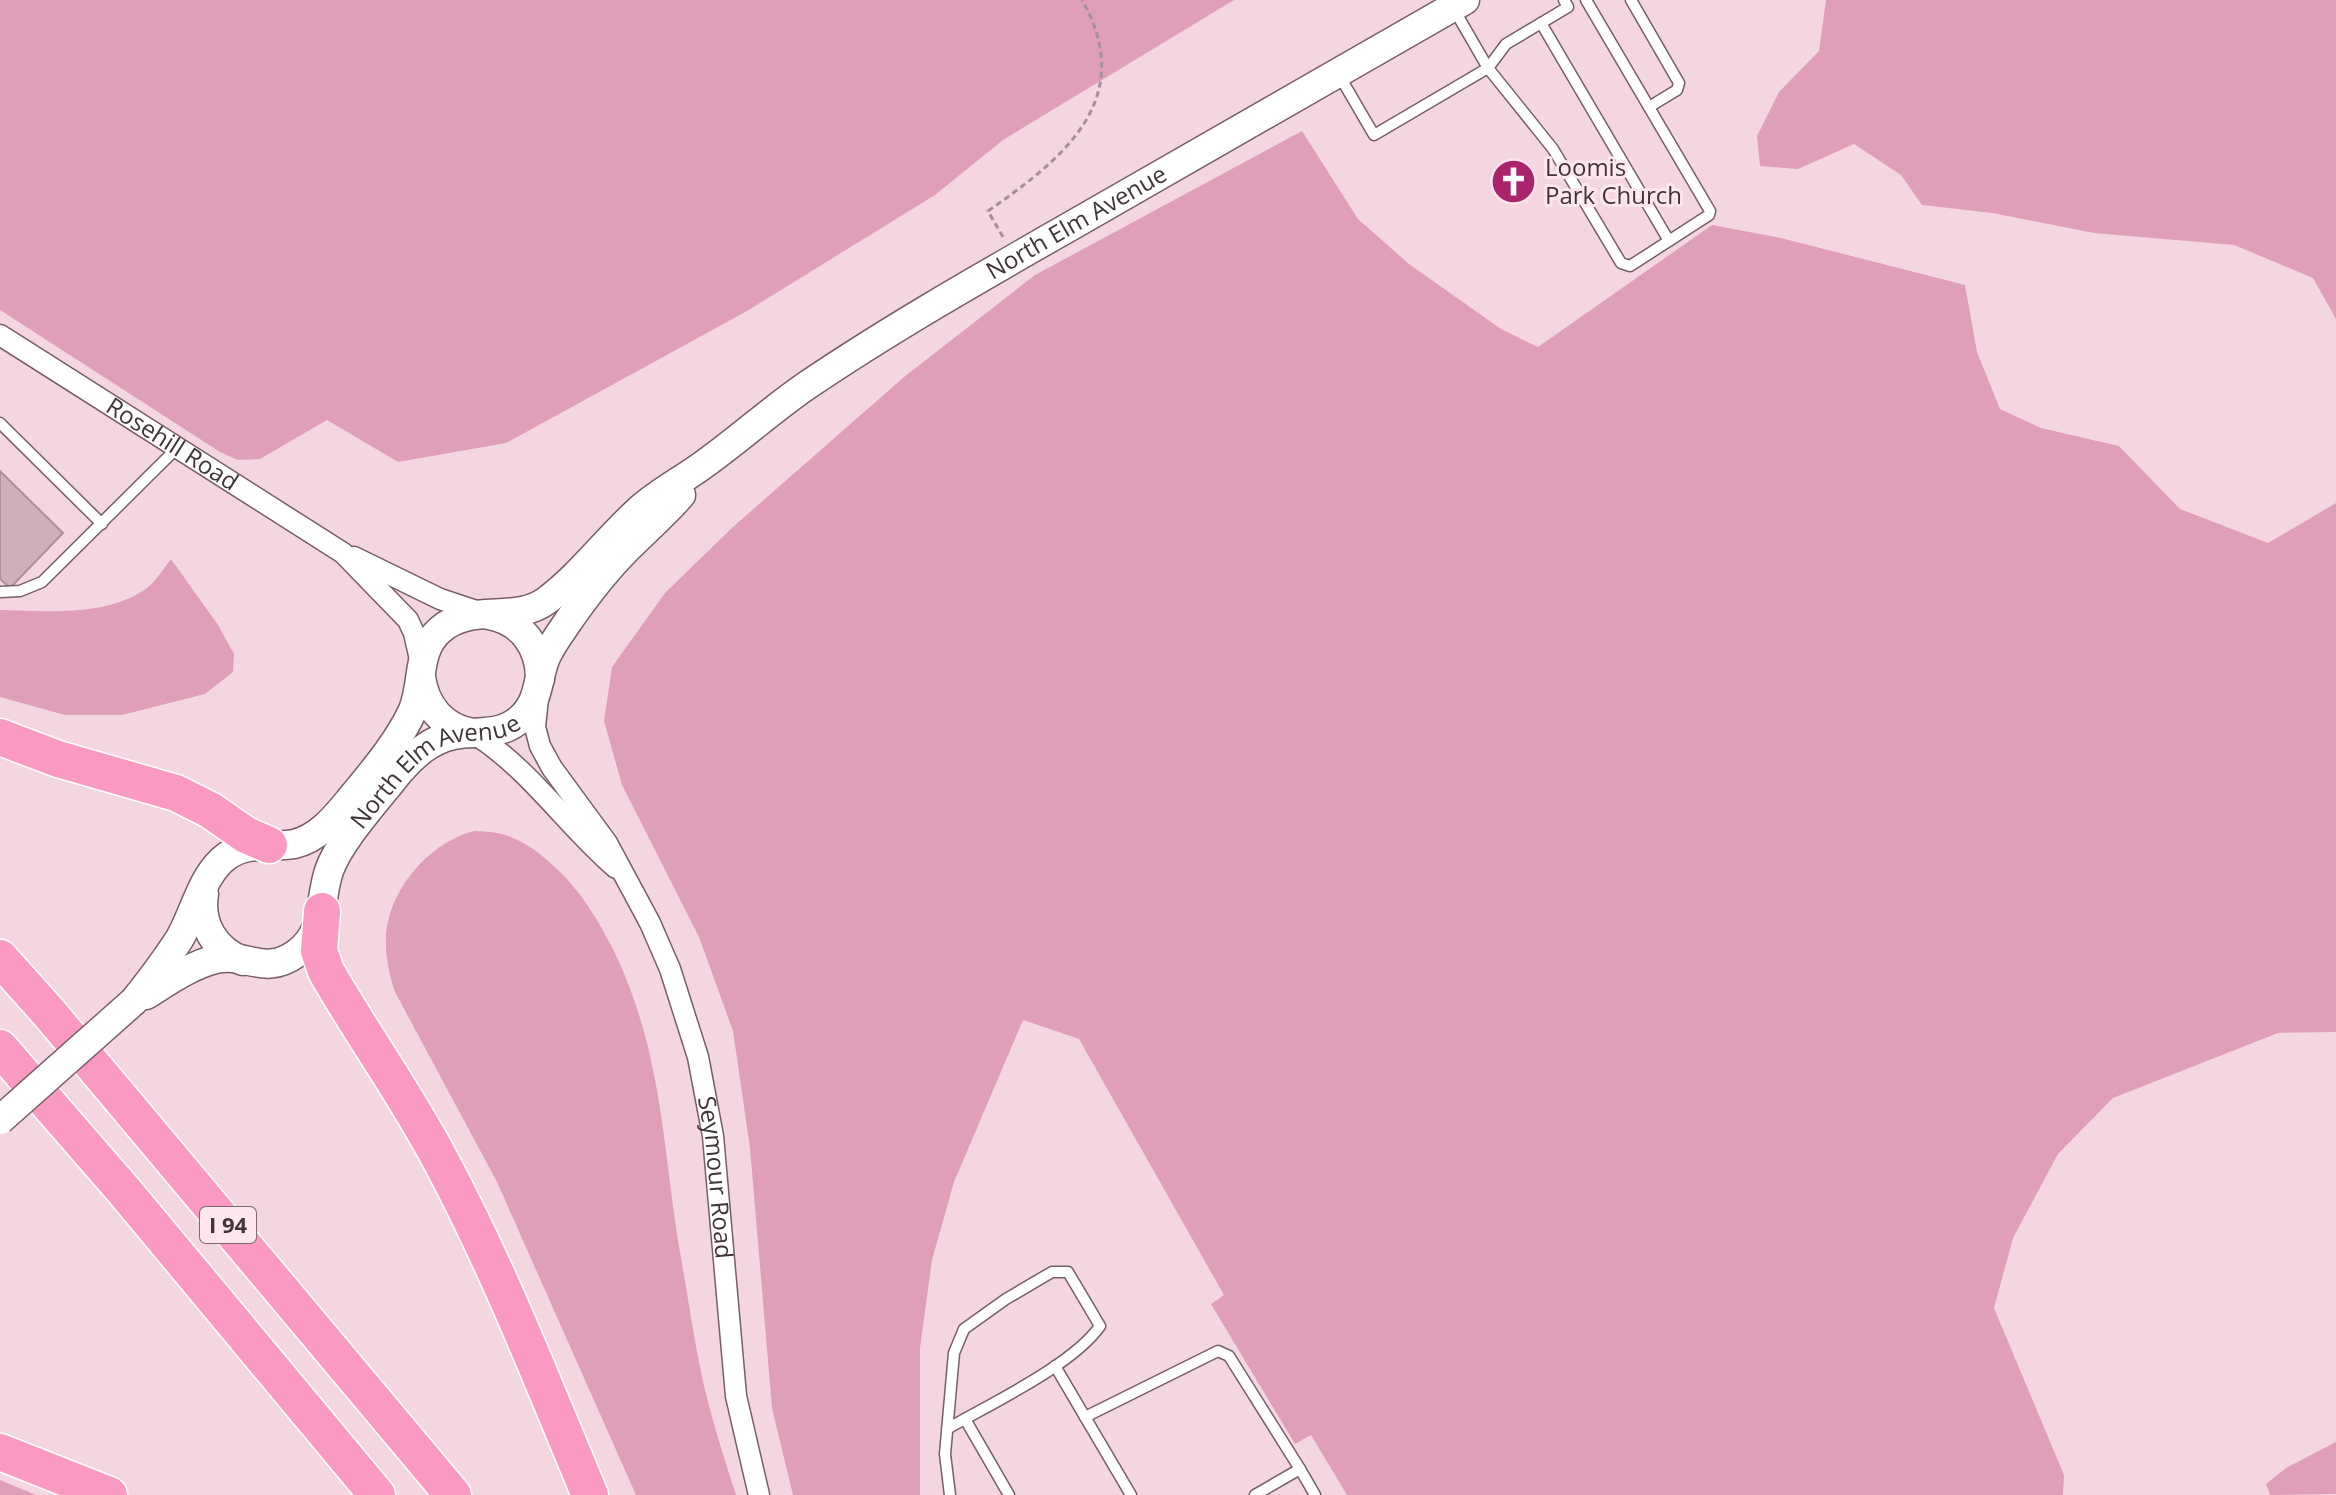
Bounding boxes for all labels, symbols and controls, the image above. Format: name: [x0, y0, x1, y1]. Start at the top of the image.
place label: Loomis Park Church: [1545, 150, 1682, 211]
street label: North Elm Avenue: [979, 156, 1172, 286]
church icon: Loomis Park Church: [1490, 158, 1538, 206]
street label: Rosehill Road: [101, 389, 245, 497]
street label: North Elm Avenue: [342, 706, 526, 835]
street label: Seymour Road: [691, 1093, 742, 1260]
road number: I 94: [200, 1207, 256, 1243]

